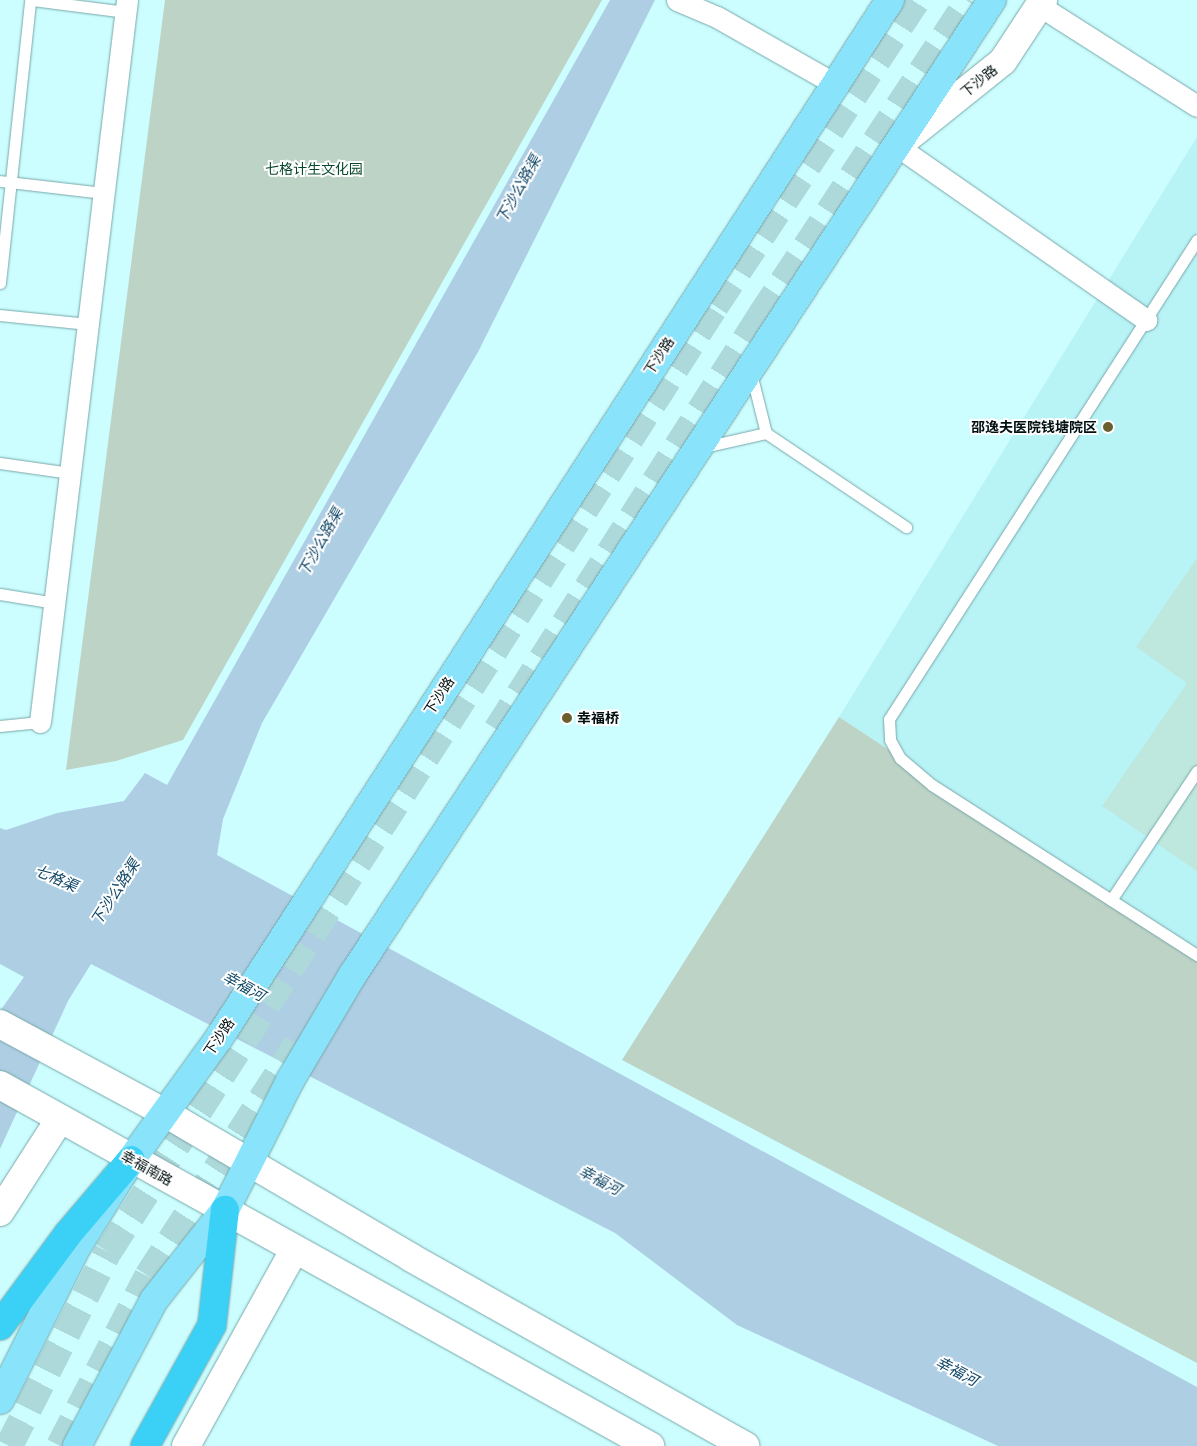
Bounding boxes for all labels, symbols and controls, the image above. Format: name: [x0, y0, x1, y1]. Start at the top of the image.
street label: 下沙路: [957, 61, 1001, 101]
water label: 下沙公路渠: [492, 152, 544, 226]
park label: 七格计生文化园: [265, 161, 363, 177]
street label: 下沙路: [641, 334, 677, 378]
place label: 邵逸夫医院钱塘院区: [971, 419, 1097, 435]
marker: 邵逸夫医院钱塘院区: [1101, 420, 1115, 434]
water label: 下沙公路渠: [294, 505, 346, 579]
street label: 下沙路: [421, 674, 457, 718]
place label: 幸福桥: [577, 710, 619, 726]
marker: 幸福桥: [561, 712, 573, 724]
water label: 下沙公路渠: [87, 856, 143, 928]
water label: 七格渠: [32, 861, 80, 895]
water label: 幸福河: [220, 967, 268, 1005]
street label: 下沙路: [200, 1015, 238, 1059]
street label: 幸福南路: [118, 1147, 176, 1189]
water label: 幸福河: [576, 1161, 624, 1199]
water label: 幸福河: [933, 1352, 981, 1390]

